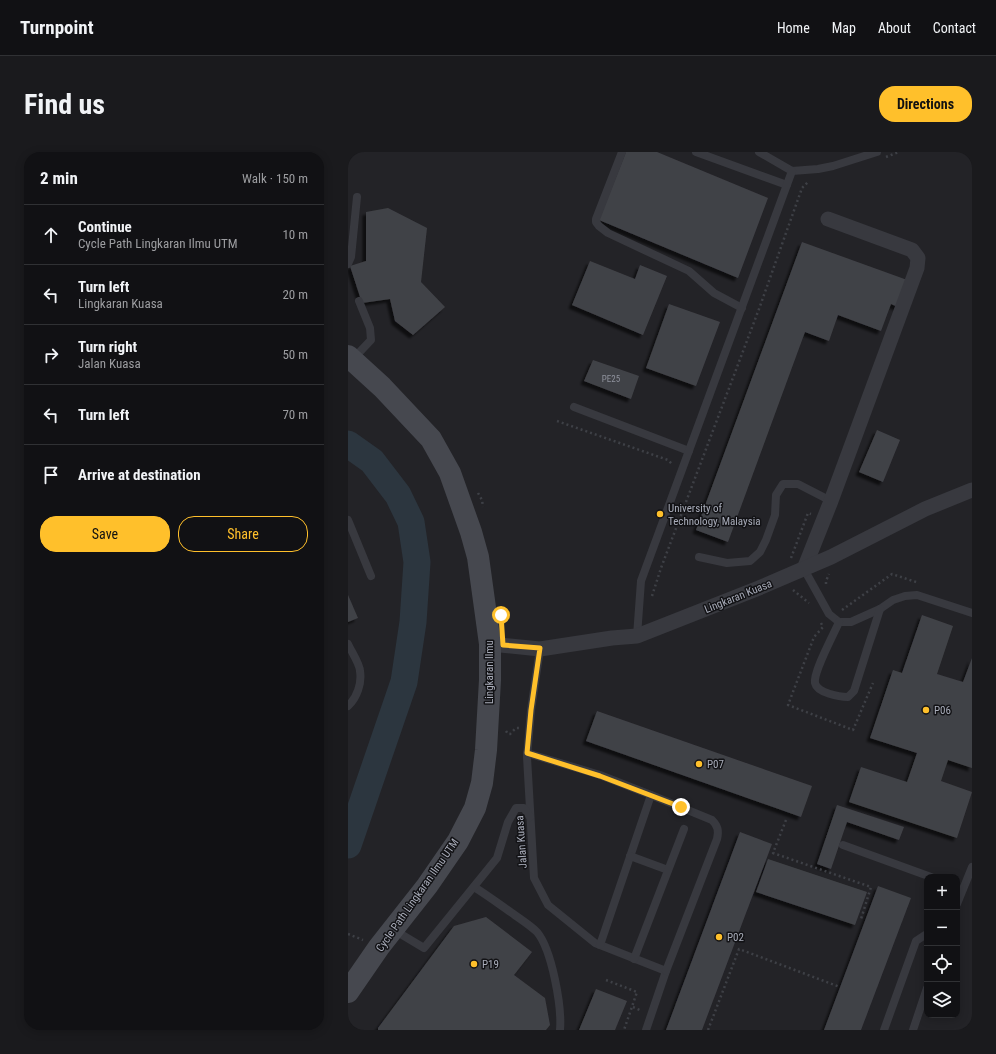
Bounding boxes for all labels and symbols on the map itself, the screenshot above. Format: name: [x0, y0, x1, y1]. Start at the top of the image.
house number: PE25: [602, 374, 621, 384]
place label: University of Technology, Malaysia: [668, 502, 760, 528]
marker: University of Technology, Malaysia: [655, 509, 665, 519]
street label: Lingkaran Kuasa: [702, 577, 774, 616]
route start: [492, 606, 510, 624]
street label: Lingkaran Ilmu: [483, 640, 496, 704]
place label: P06: [934, 704, 951, 717]
marker: P06: [921, 705, 931, 715]
place label: P07: [707, 758, 724, 771]
marker: P07: [694, 759, 704, 769]
route end: [672, 798, 690, 816]
street label: Jalan Kuasa: [513, 815, 530, 869]
street label: Cycle Path Lingkaran Ilmu UTM: [373, 836, 461, 954]
place label: P02: [727, 931, 744, 944]
marker: P02: [714, 932, 724, 942]
place label: P19: [482, 958, 499, 971]
marker: P19: [469, 959, 479, 969]

